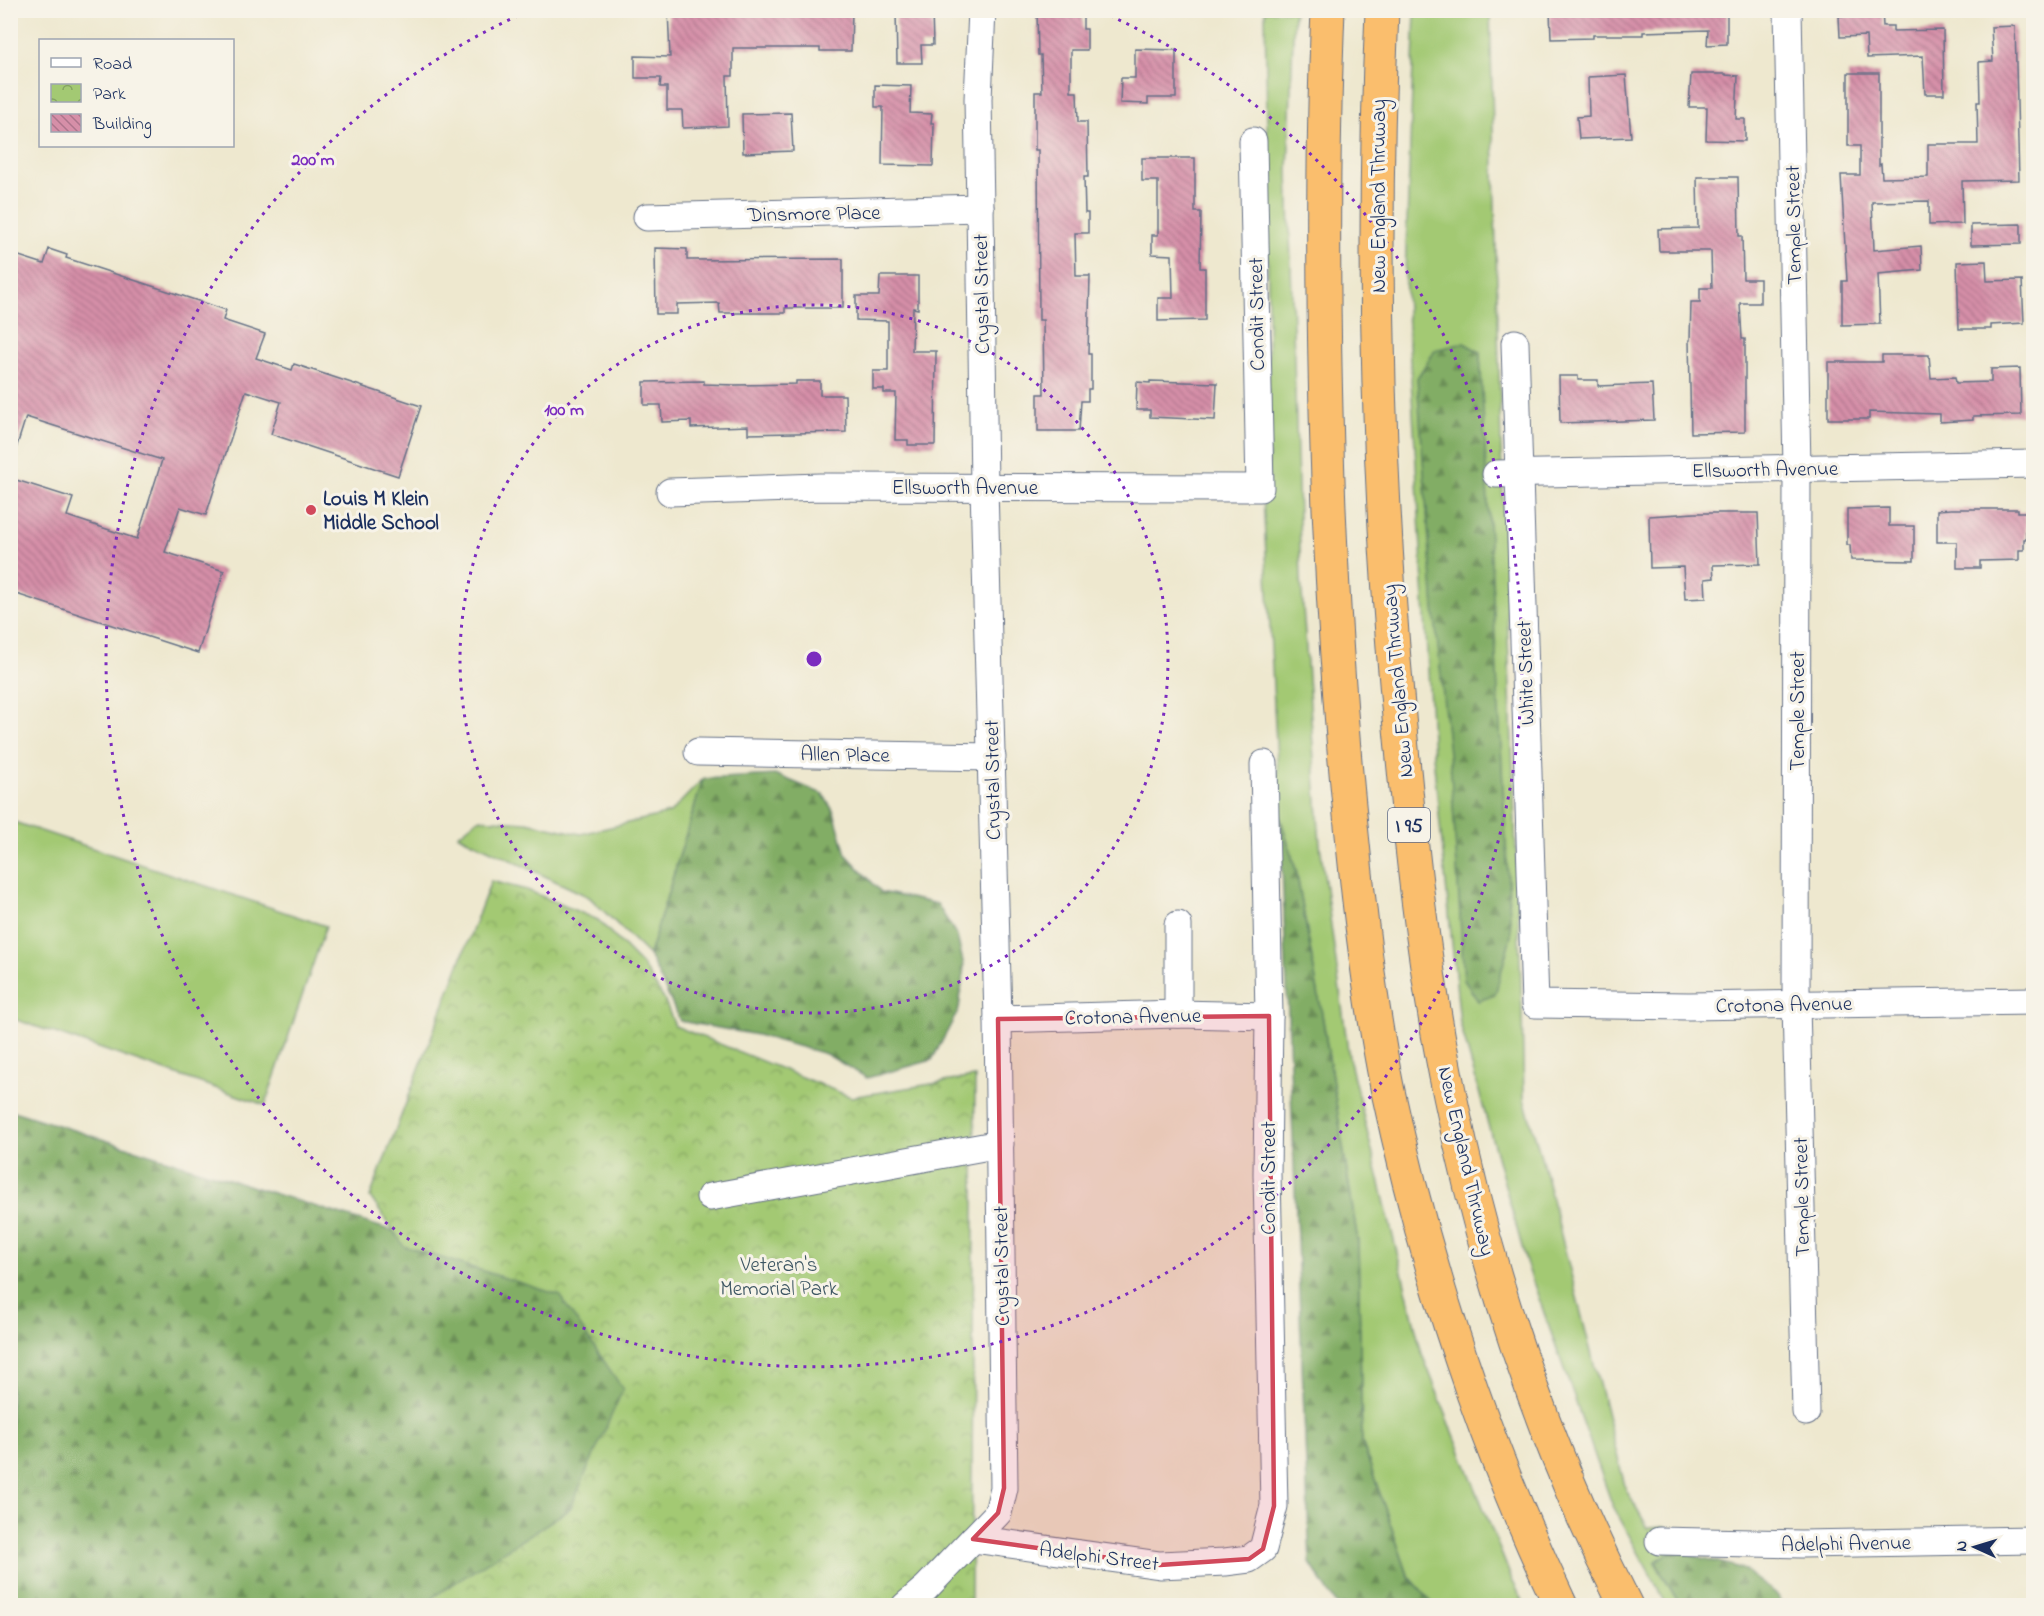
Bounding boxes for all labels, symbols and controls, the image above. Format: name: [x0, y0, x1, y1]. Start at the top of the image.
legend: [39, 39, 234, 147]
text: Road: [93, 52, 132, 78]
text: Park: [93, 82, 126, 108]
street label: New England Thruway: [1365, 99, 1397, 293]
text: Building: [92, 112, 152, 139]
text: 200 m: [291, 148, 335, 174]
street label: Temple Street: [1779, 165, 1811, 285]
street label: Dinsmore Place: [746, 199, 881, 231]
street label: Crystal Street: [967, 233, 1001, 354]
street label: Condit Street: [1242, 257, 1274, 371]
text: 100 m: [544, 398, 584, 424]
street label: Ellsworth Avenue: [1692, 455, 1839, 487]
street label: Ellsworth Avenue: [892, 474, 1039, 504]
place label: Louis M Klein Middle School: [323, 485, 439, 539]
marker: Louis M Klein Middle School: [304, 503, 318, 517]
street label: New England Thruway: [1376, 583, 1424, 779]
street label: White Street: [1510, 620, 1544, 726]
centre of rings: [804, 649, 824, 669]
street label: Temple Street: [1784, 651, 1814, 771]
street label: Crystal Street: [978, 719, 1012, 840]
street label: Allen Place: [800, 740, 891, 772]
road number: I 95: [1388, 808, 1430, 842]
street label: Crotona Avenue: [1715, 990, 1853, 1022]
street label: Crotona Avenue: [1064, 1002, 1202, 1034]
street label: New England Thruway: [1427, 1064, 1501, 1260]
street label: Condit Street: [1255, 1121, 1285, 1235]
street label: Temple Street: [1787, 1137, 1819, 1257]
street label: Crystal Street: [987, 1205, 1021, 1326]
park label: Veteran's Memorial Park: [720, 1251, 839, 1305]
north arrow: [1945, 1517, 2005, 1577]
street label: Adelphi Avenue: [1781, 1529, 1912, 1561]
street label: Adelphi Street: [1037, 1536, 1160, 1580]
text: N: [1950, 1540, 1974, 1552]

